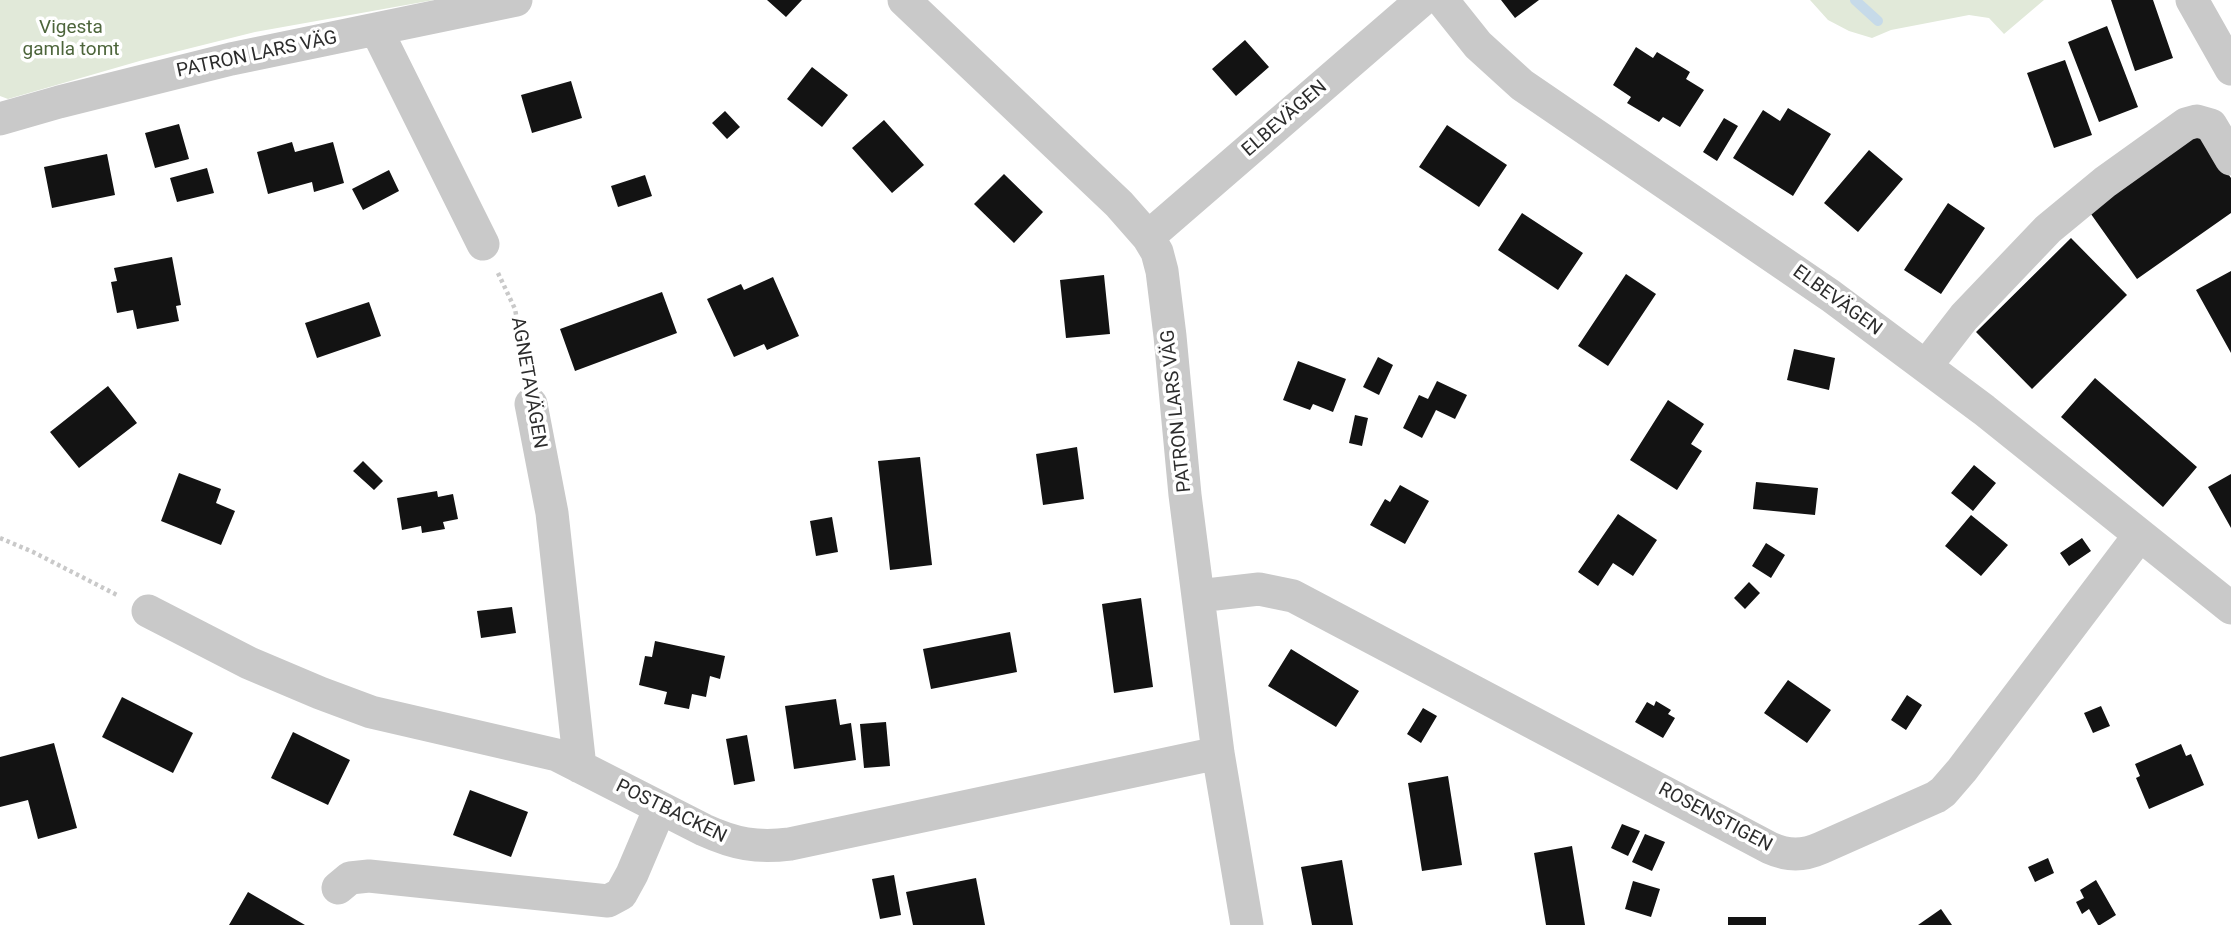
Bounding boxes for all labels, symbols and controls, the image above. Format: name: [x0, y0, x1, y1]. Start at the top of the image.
park label: Vigesta gamla tomt: [22, 17, 120, 61]
street label: PATRON LARS VÄG: [175, 27, 339, 83]
street label: ELBEVÄGEN: [1238, 76, 1332, 162]
street label: ELBEVÄGEN: [1788, 261, 1886, 341]
street label: AGNETAVÄGEN: [505, 316, 551, 450]
street label: PATRON LARS VÄG: [1157, 329, 1197, 493]
street label: POSTBACKEN: [612, 775, 730, 849]
street label: ROSENSTIGEN: [1654, 778, 1776, 858]

